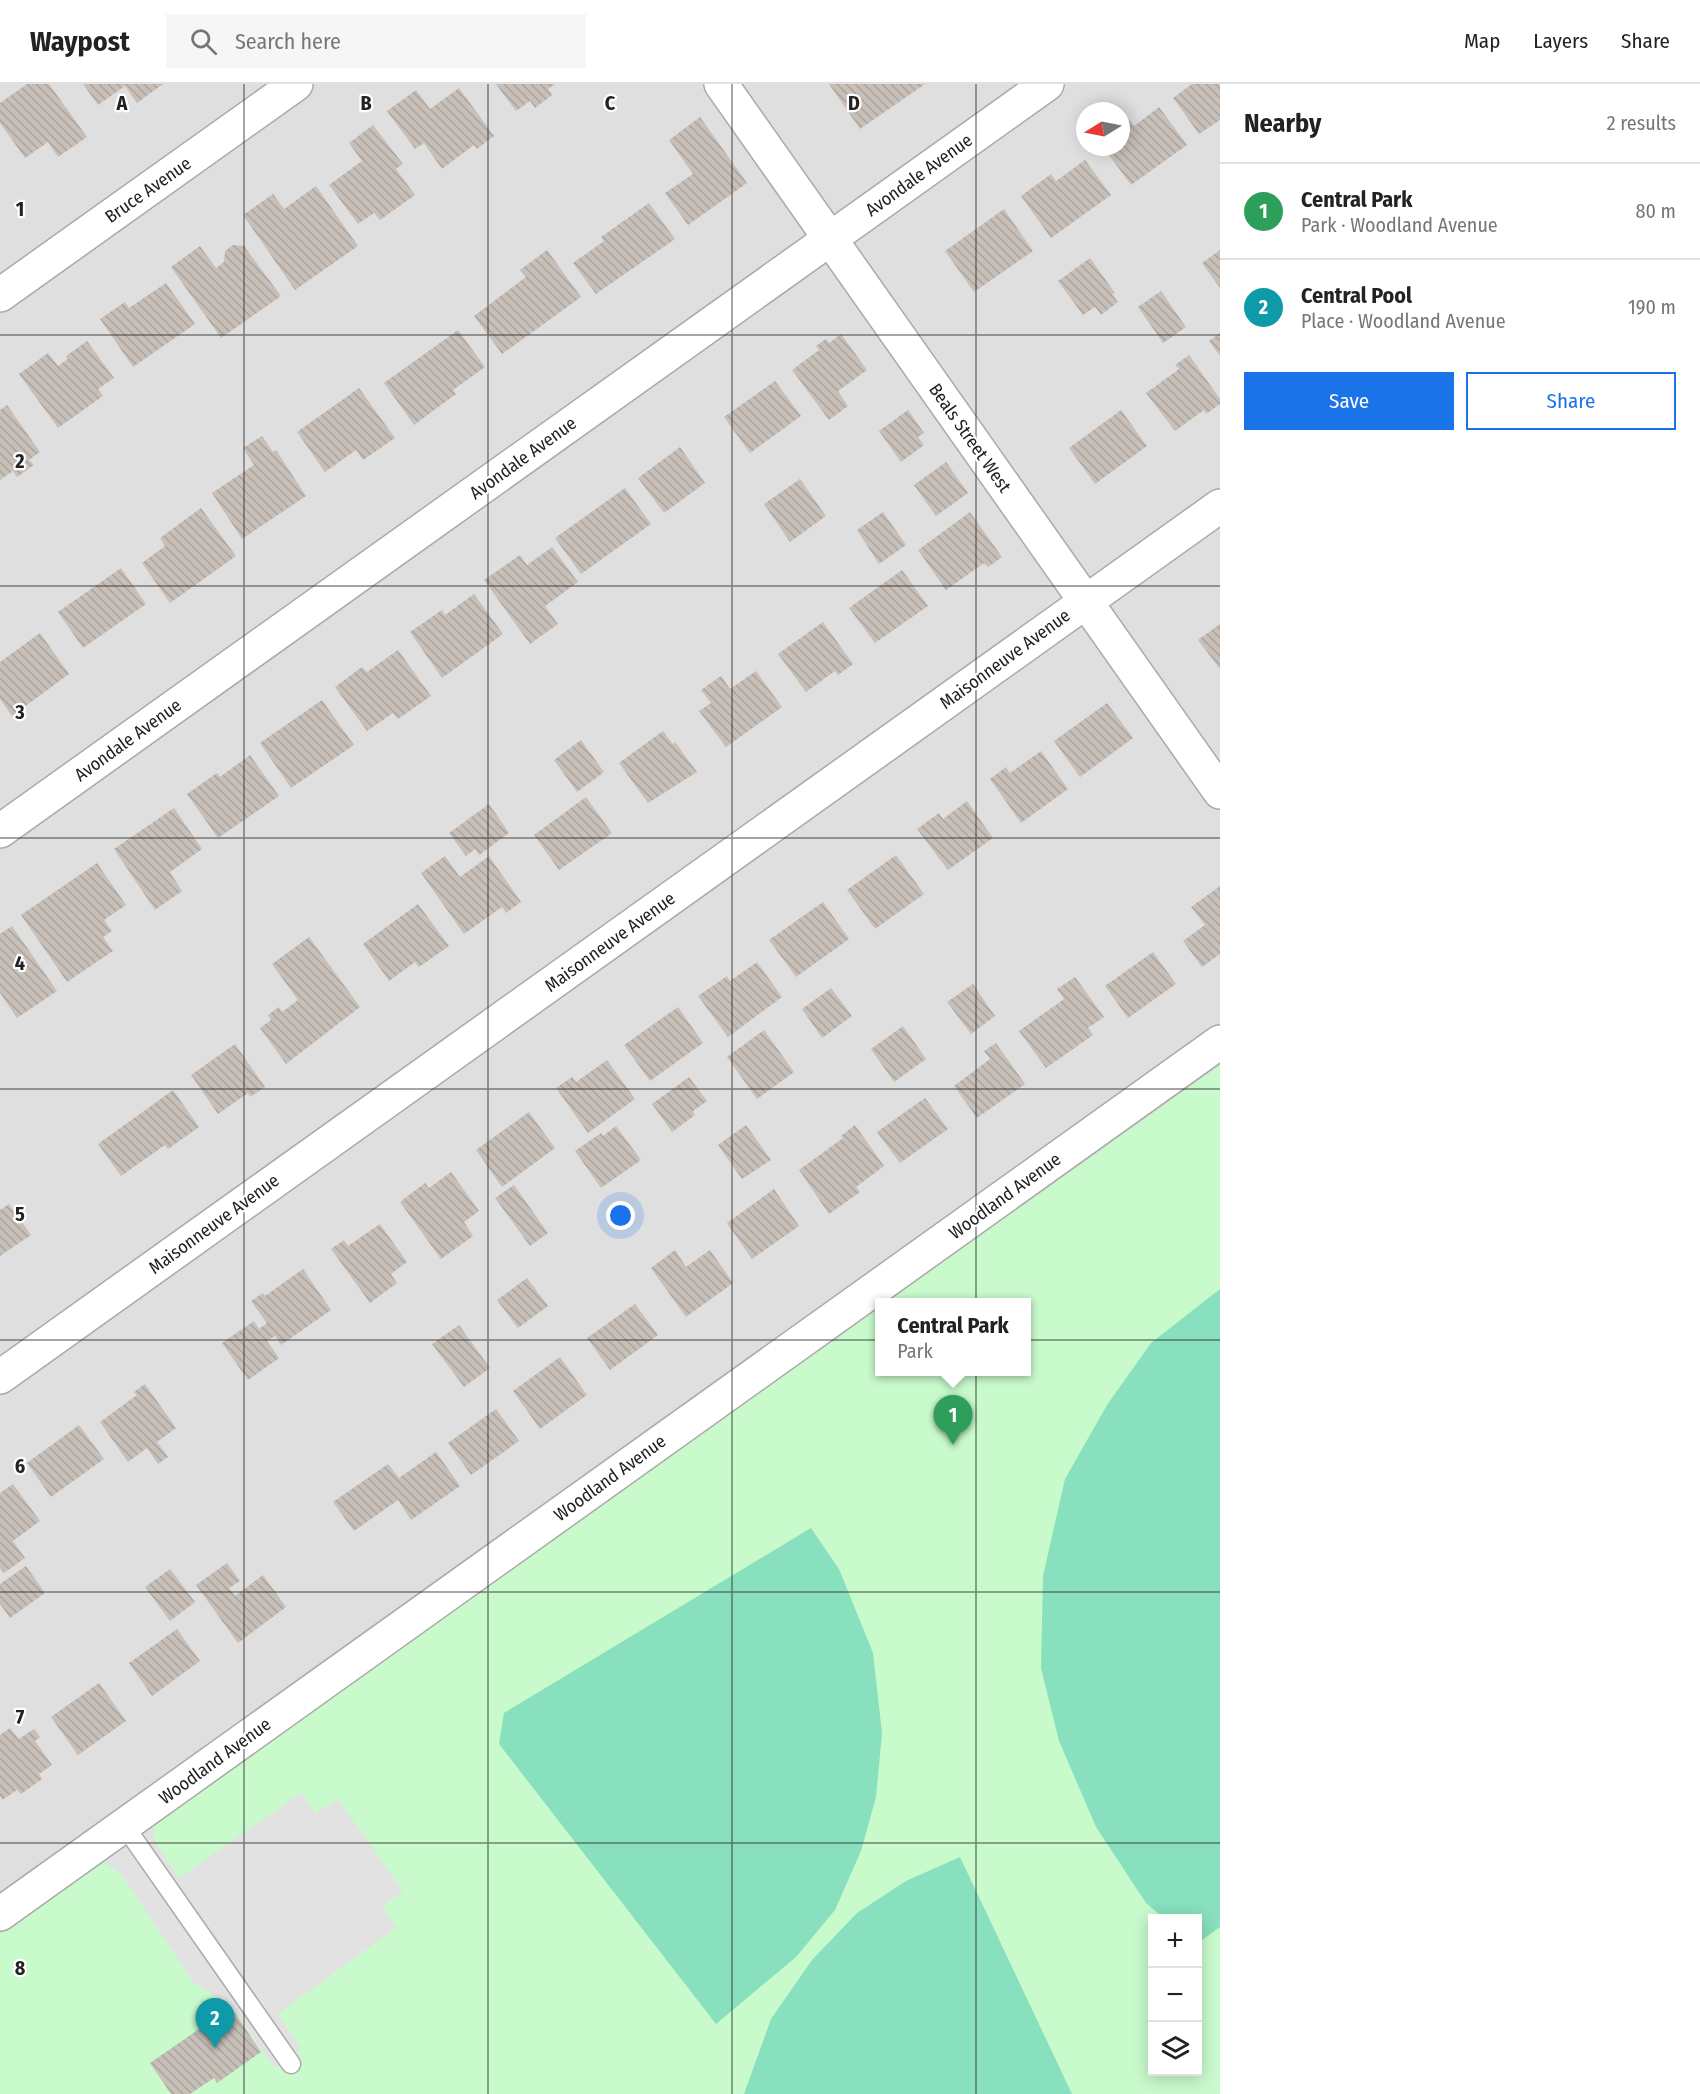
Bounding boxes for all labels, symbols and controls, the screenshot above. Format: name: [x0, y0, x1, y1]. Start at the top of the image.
search box: [166, 14, 586, 68]
text: Waypost: [30, 25, 130, 58]
icon: search: [187, 25, 220, 58]
text: Search here: [235, 28, 341, 55]
text: Map: [1464, 28, 1500, 54]
text: Layers: [1533, 28, 1588, 54]
text: Share: [1621, 28, 1670, 54]
text: A: [116, 91, 129, 115]
text: B: [360, 91, 372, 115]
text: C: [605, 91, 616, 115]
text: D: [848, 91, 860, 115]
north arrow: [1076, 102, 1130, 156]
text: Nearby: [1244, 108, 1321, 139]
text: 2 results: [1607, 111, 1676, 135]
street label: Avondale Avenue: [861, 129, 977, 221]
street label: Bruce Avenue: [101, 152, 195, 228]
text: Central Park: [1301, 186, 1412, 213]
text: 1: [16, 197, 24, 221]
text: 1: [1259, 199, 1268, 223]
text: 80 m: [1636, 199, 1676, 223]
text: Park · Woodland Avenue: [1301, 213, 1498, 237]
text: Central Pool: [1301, 282, 1412, 309]
text: 2: [1259, 295, 1268, 319]
text: 190 m: [1628, 295, 1676, 319]
text: Place · Woodland Avenue: [1301, 309, 1506, 333]
button: Save: [1244, 372, 1454, 430]
button: Share: [1466, 372, 1676, 430]
street label: Beals Street West: [924, 379, 1016, 497]
street label: Avondale Avenue: [465, 412, 581, 504]
text: 2: [14, 449, 25, 473]
street label: Maisonneuve Avenue: [936, 604, 1075, 714]
street label: Avondale Avenue: [70, 694, 186, 786]
text: 3: [14, 700, 25, 724]
street label: Maisonneuve Avenue: [541, 887, 680, 997]
text: 4: [15, 951, 25, 975]
street label: Woodland Avenue: [945, 1148, 1065, 1244]
street label: Maisonneuve Avenue: [145, 1169, 284, 1279]
your location: [606, 1201, 635, 1230]
text: 5: [15, 1202, 25, 1226]
popup: [875, 1298, 1031, 1376]
text: Central Park: [897, 1312, 1009, 1339]
text: Park: [897, 1339, 933, 1363]
pin: 1: [934, 1396, 972, 1445]
street label: Woodland Avenue: [550, 1430, 670, 1526]
text: 6: [15, 1454, 25, 1478]
text: 7: [16, 1705, 25, 1729]
street label: Woodland Avenue: [155, 1713, 275, 1809]
map controls: [1148, 1914, 1202, 2076]
button: +: [1148, 1914, 1202, 1968]
text: 8: [15, 1956, 26, 1980]
button: −: [1148, 1968, 1202, 2022]
pin: 2: [196, 1998, 234, 2048]
button: layers: [1148, 2022, 1202, 2076]

